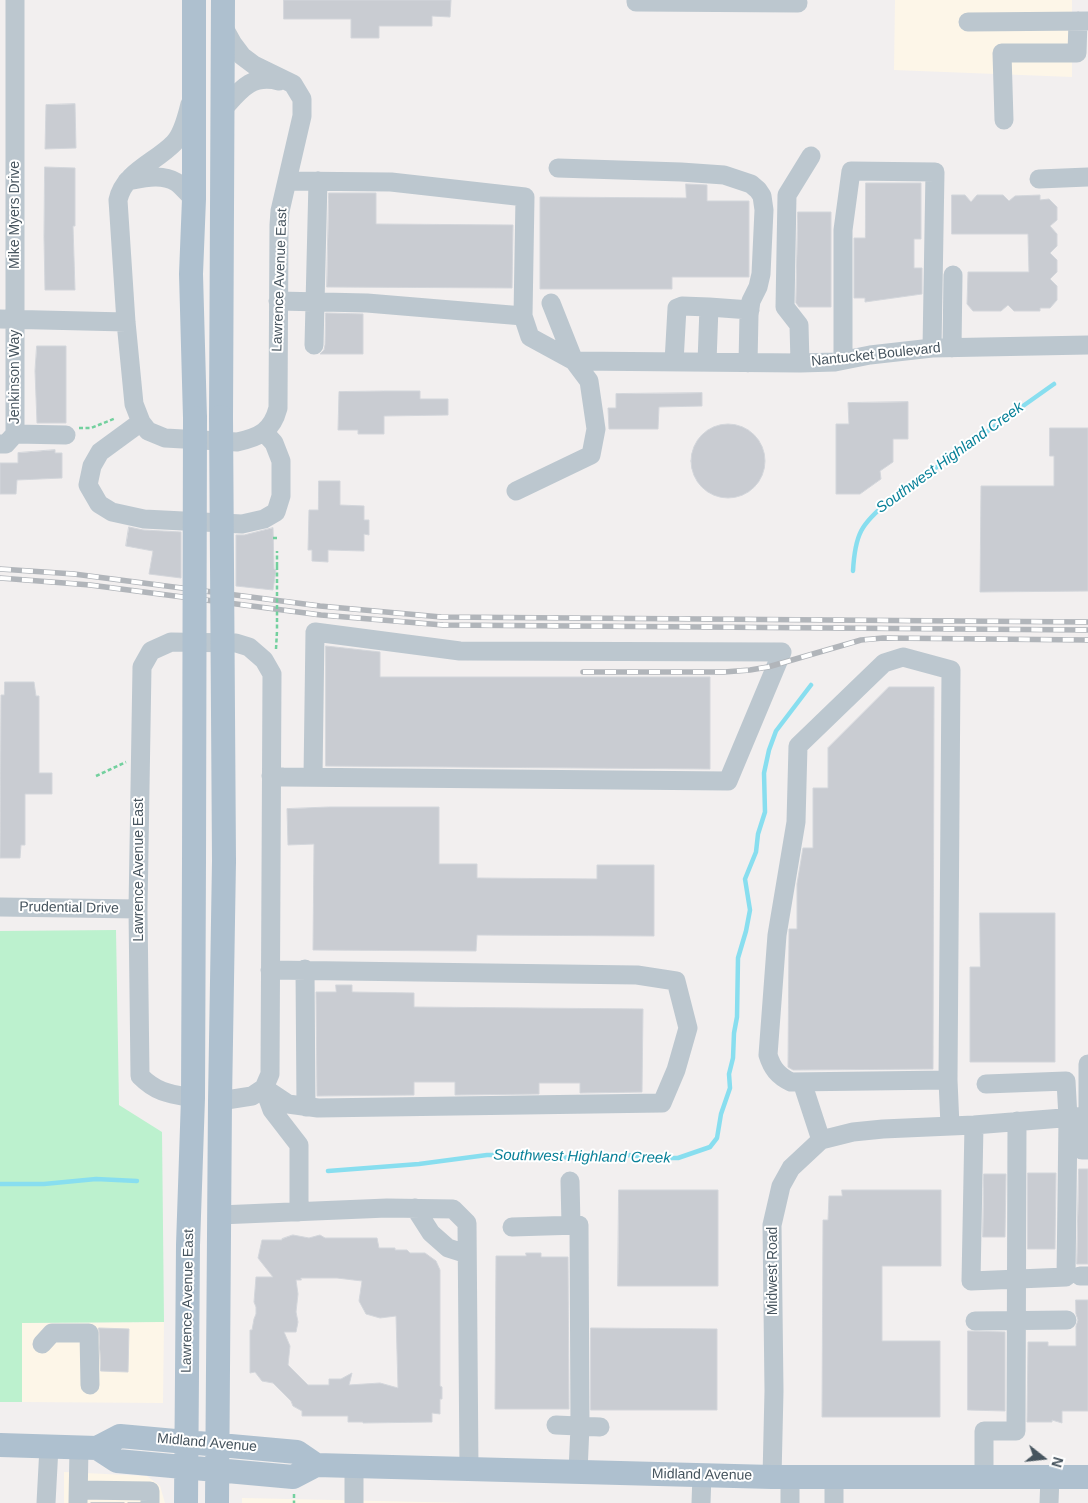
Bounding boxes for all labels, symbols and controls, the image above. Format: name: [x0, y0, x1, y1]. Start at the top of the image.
street label: Mike Myers Drive: [7, 161, 23, 269]
street label: Lawrence Avenue East: [269, 208, 291, 352]
street label: Jenkinson Way: [7, 330, 23, 424]
street label: Nantucket Boulevard: [810, 340, 942, 370]
water label: Southwest Highland Creek: [873, 399, 1027, 517]
street label: Lawrence Avenue East: [131, 798, 147, 942]
street label: Prudential Drive: [19, 899, 119, 917]
water label: Southwest Highland Creek: [493, 1146, 671, 1168]
street label: Midwest Road: [765, 1227, 781, 1315]
street label: Lawrence Avenue East: [178, 1229, 198, 1373]
street label: Midland Avenue: [156, 1430, 258, 1456]
north arrow: [1018, 1433, 1068, 1483]
text: N: [1048, 1455, 1067, 1469]
street label: Midland Avenue: [652, 1466, 752, 1484]

